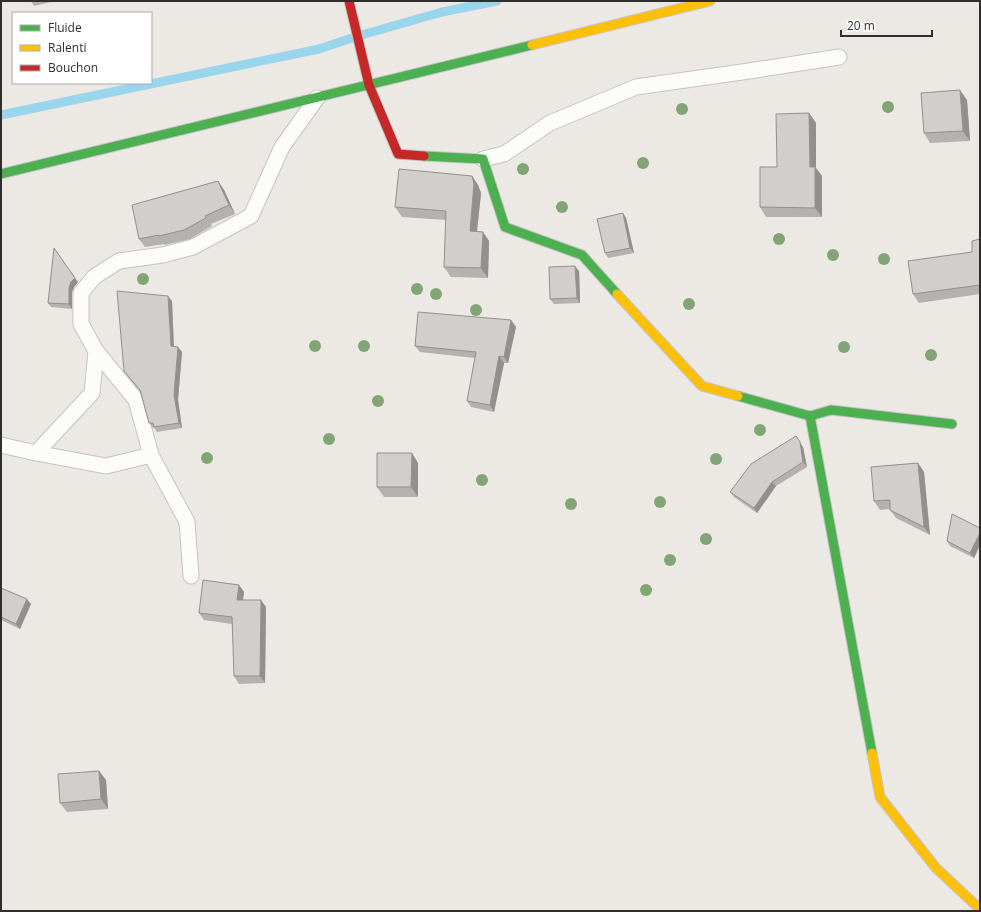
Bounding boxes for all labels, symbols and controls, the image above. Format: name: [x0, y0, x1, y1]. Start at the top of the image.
legend: [12, 12, 152, 84]
scale bar: [841, 12, 932, 38]
text: 20 m: [847, 17, 875, 34]
text: Fluide: [48, 19, 82, 36]
text: Ralenti: [48, 39, 87, 56]
text: Bouchon: [48, 59, 98, 76]

